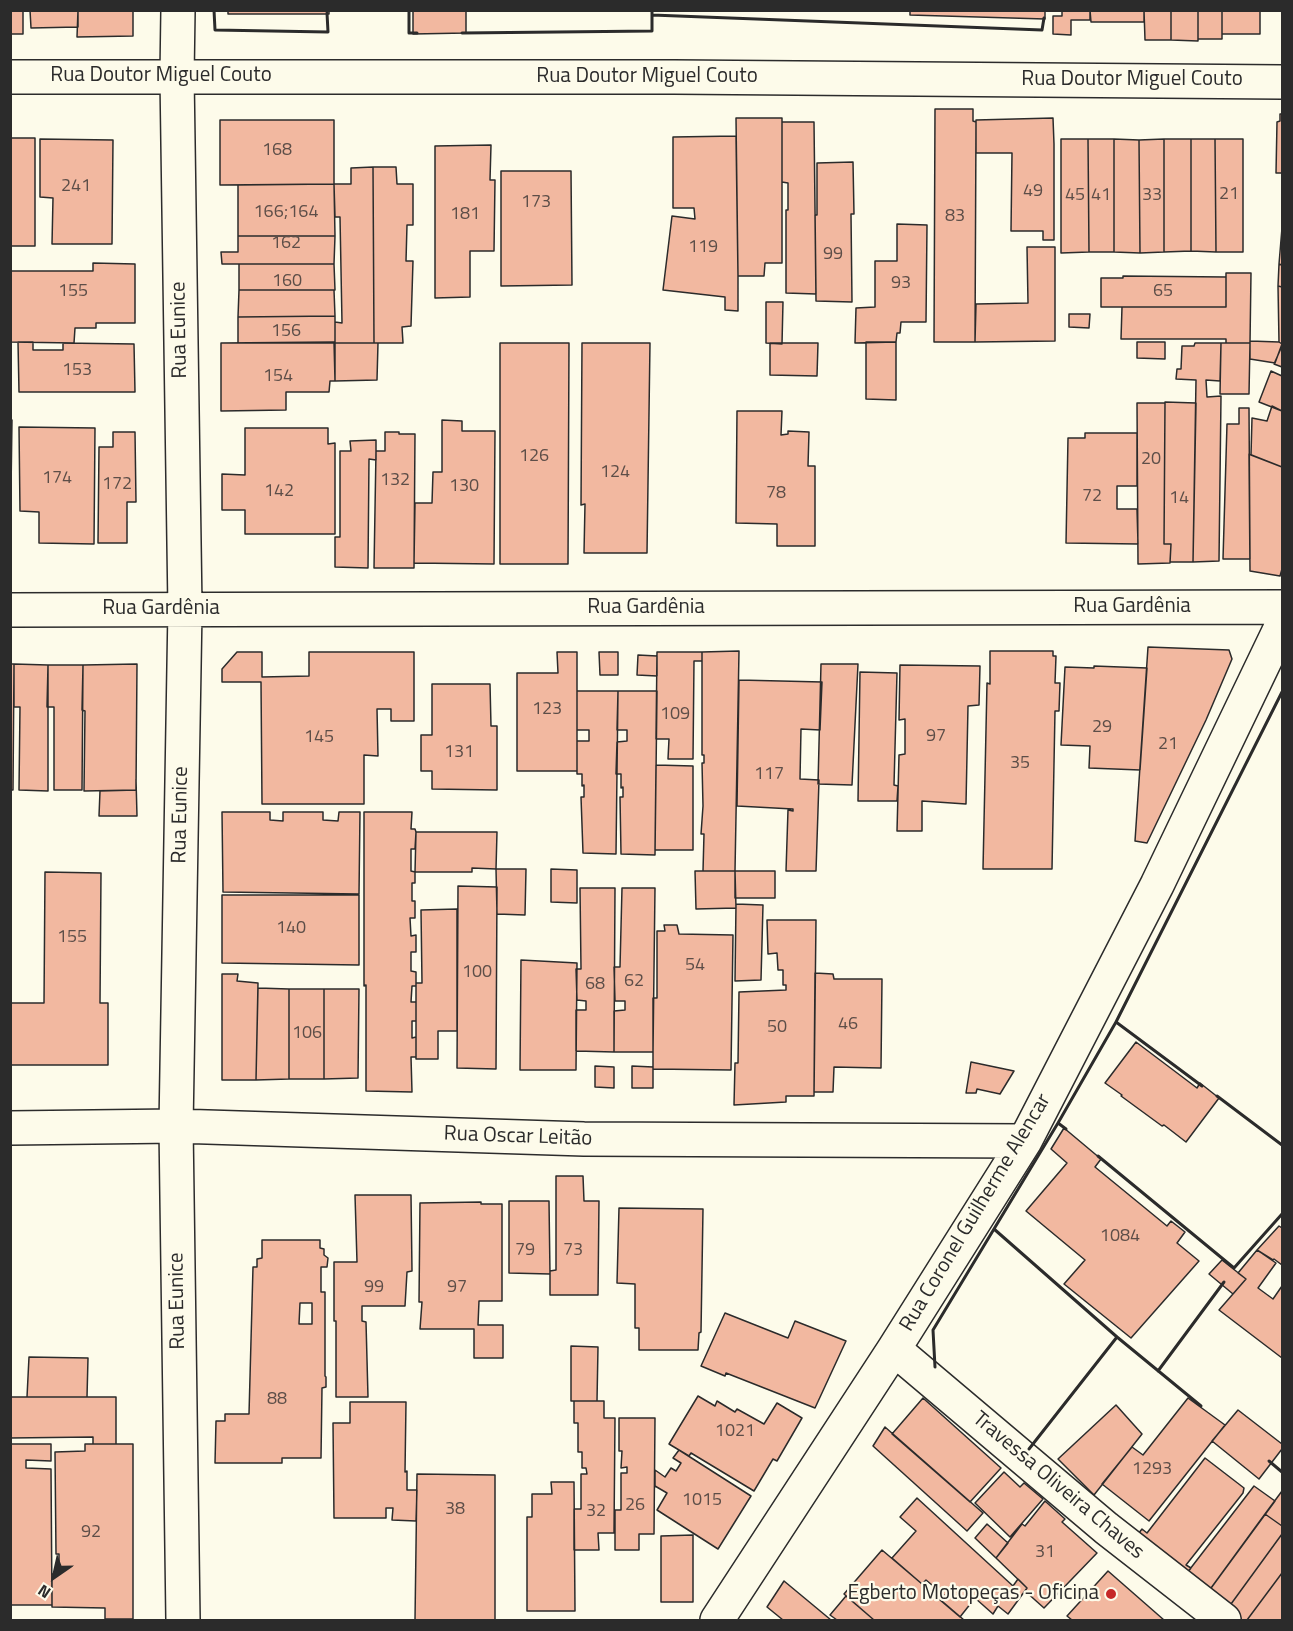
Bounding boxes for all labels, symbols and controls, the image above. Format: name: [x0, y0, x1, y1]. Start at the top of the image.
street label: Rua Doutor Miguel Couto: [50, 63, 272, 89]
street label: Rua Doutor Miguel Couto: [536, 64, 758, 90]
street label: Rua Doutor Miguel Couto: [1021, 67, 1243, 93]
house number: 168: [262, 140, 292, 162]
house number: 241: [61, 176, 91, 198]
house number: 49: [1023, 181, 1043, 203]
house number: 21: [1219, 184, 1239, 206]
house number: 45: [1065, 185, 1085, 207]
house number: 41: [1091, 185, 1111, 207]
house number: 33: [1142, 185, 1162, 207]
house number: 173: [521, 192, 551, 214]
house number: 166;164: [254, 202, 318, 224]
house number: 181: [450, 204, 480, 226]
house number: 83: [945, 206, 965, 228]
house number: 162: [271, 233, 301, 255]
house number: 119: [688, 237, 718, 259]
house number: 99: [823, 244, 843, 266]
house number: 160: [272, 271, 302, 293]
house number: 93: [891, 273, 911, 295]
house number: 155: [58, 281, 88, 303]
street label: Rua Eunice: [167, 281, 193, 379]
house number: 65: [1153, 281, 1173, 303]
house number: 156: [271, 321, 301, 343]
house number: 153: [62, 360, 92, 382]
house number: 154: [263, 366, 293, 388]
house number: 126: [519, 446, 549, 468]
house number: 20: [1141, 449, 1161, 471]
house number: 124: [600, 462, 630, 484]
house number: 174: [42, 468, 72, 490]
house number: 132: [380, 470, 410, 492]
house number: 172: [102, 474, 132, 496]
house number: 130: [449, 476, 479, 498]
house number: 142: [264, 481, 294, 503]
house number: 78: [766, 483, 786, 505]
house number: 72: [1082, 486, 1102, 508]
house number: 14: [1169, 488, 1189, 510]
street label: Rua Gardênia: [1073, 594, 1191, 620]
street label: Rua Gardênia: [587, 595, 705, 621]
street label: Rua Gardênia: [102, 596, 220, 622]
house number: 123: [532, 699, 562, 721]
house number: 109: [660, 704, 690, 726]
house number: 29: [1092, 717, 1112, 739]
house number: 97: [926, 726, 946, 748]
house number: 145: [304, 727, 334, 749]
house number: 21: [1158, 734, 1178, 756]
house number: 131: [444, 742, 474, 764]
house number: 35: [1010, 753, 1030, 775]
house number: 117: [754, 764, 784, 786]
street label: Rua Eunice: [168, 766, 194, 864]
house number: 140: [276, 918, 306, 940]
house number: 155: [57, 927, 87, 949]
house number: 54: [685, 955, 705, 977]
house number: 100: [462, 962, 492, 984]
house number: 62: [624, 971, 644, 993]
house number: 68: [585, 974, 605, 996]
house number: 46: [838, 1014, 858, 1036]
house number: 50: [767, 1017, 787, 1039]
house number: 106: [292, 1023, 322, 1045]
street label: Rua Coronel Guilherme Alencar: [895, 1090, 1057, 1336]
street label: Rua Oscar Leitão: [443, 1122, 593, 1152]
house number: 1084: [1100, 1226, 1140, 1248]
house number: 79: [515, 1240, 535, 1262]
house number: 73: [563, 1240, 583, 1262]
street label: Rua Eunice: [165, 1252, 191, 1350]
house number: 99: [364, 1277, 384, 1299]
house number: 97: [447, 1277, 467, 1299]
house number: 88: [267, 1389, 287, 1411]
street label: Travessa Oliveira Chaves: [967, 1407, 1149, 1565]
house number: 1021: [715, 1421, 755, 1443]
house number: 1293: [1132, 1459, 1172, 1481]
house number: 1015: [682, 1490, 722, 1512]
house number: 26: [625, 1495, 645, 1517]
house number: 38: [445, 1499, 465, 1521]
house number: 32: [586, 1501, 606, 1523]
house number: 92: [81, 1522, 101, 1544]
house number: 31: [1035, 1542, 1055, 1564]
north arrow: [24, 1547, 84, 1607]
text: N: [33, 1579, 55, 1605]
place label: Egberto Motopeças - Oficina: [847, 1581, 1099, 1607]
marker: Egberto Motopeças - Oficina: [1104, 1587, 1118, 1601]

